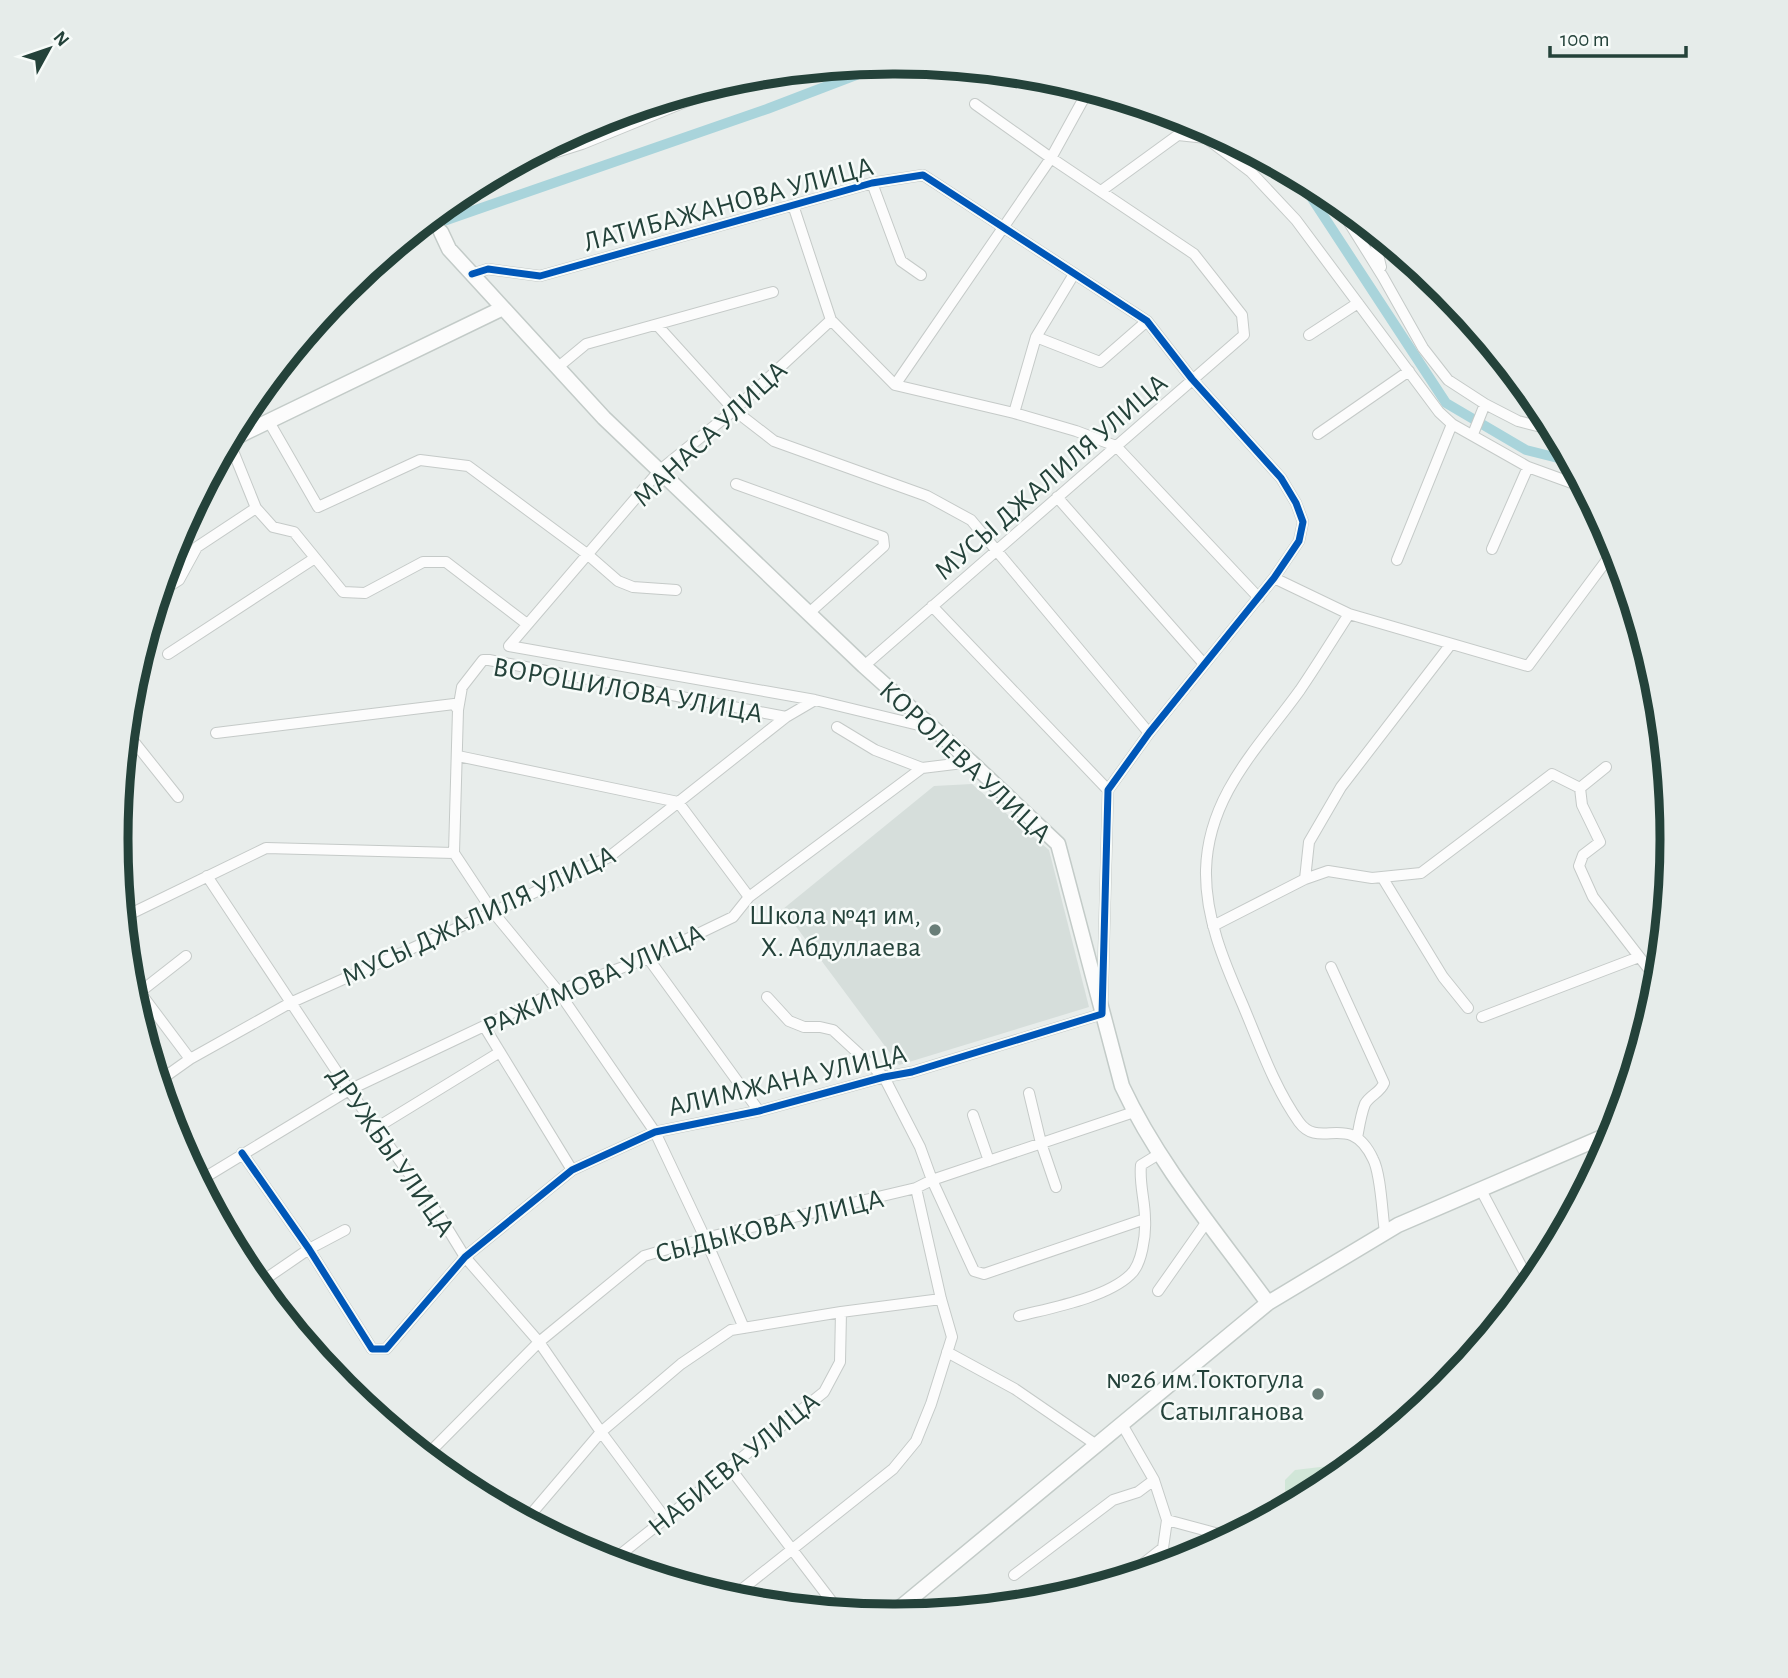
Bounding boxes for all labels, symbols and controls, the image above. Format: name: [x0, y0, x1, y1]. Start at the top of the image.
north arrow: [14, 14, 84, 84]
scale bar: [1550, 14, 1686, 58]
text: N: [49, 28, 72, 50]
text: 100 m: [1560, 29, 1610, 50]
street label: ЛАТИБАЖАНОВА УЛИЦА: [581, 153, 876, 257]
street label: МАНАСА УЛИЦА: [628, 356, 793, 513]
street label: МУСЫ ДЖАЛИЛЯ УЛИЦА: [930, 369, 1173, 586]
street label: ВОРОШИЛОВА УЛИЦА: [491, 653, 765, 729]
street label: КОРОЛЕВА УЛИЦА: [873, 676, 1056, 849]
street label: МУСЫ ДЖАЛИЛЯ УЛИЦА: [338, 841, 620, 993]
place label: Школа №41 им, Х. Абдуллаева: [749, 902, 921, 962]
street label: РАЖИМОВА УЛИЦА: [479, 920, 708, 1042]
marker: Школа №41 им, Х. Абдуллаева: [927, 922, 943, 938]
street label: АЛИМЖАНА УЛИЦА: [666, 1040, 909, 1122]
street label: ДРУЖБЫ УЛИЦА: [321, 1062, 459, 1242]
street label: СЫДЫКОВА УЛИЦА: [652, 1185, 887, 1269]
place label: №26 им.Токтогула Сатылганова: [1106, 1366, 1304, 1426]
marker: №26 им.Токтогула Сатылганова: [1310, 1386, 1326, 1402]
street label: НАБИЕВА УЛИЦА: [643, 1387, 825, 1542]

